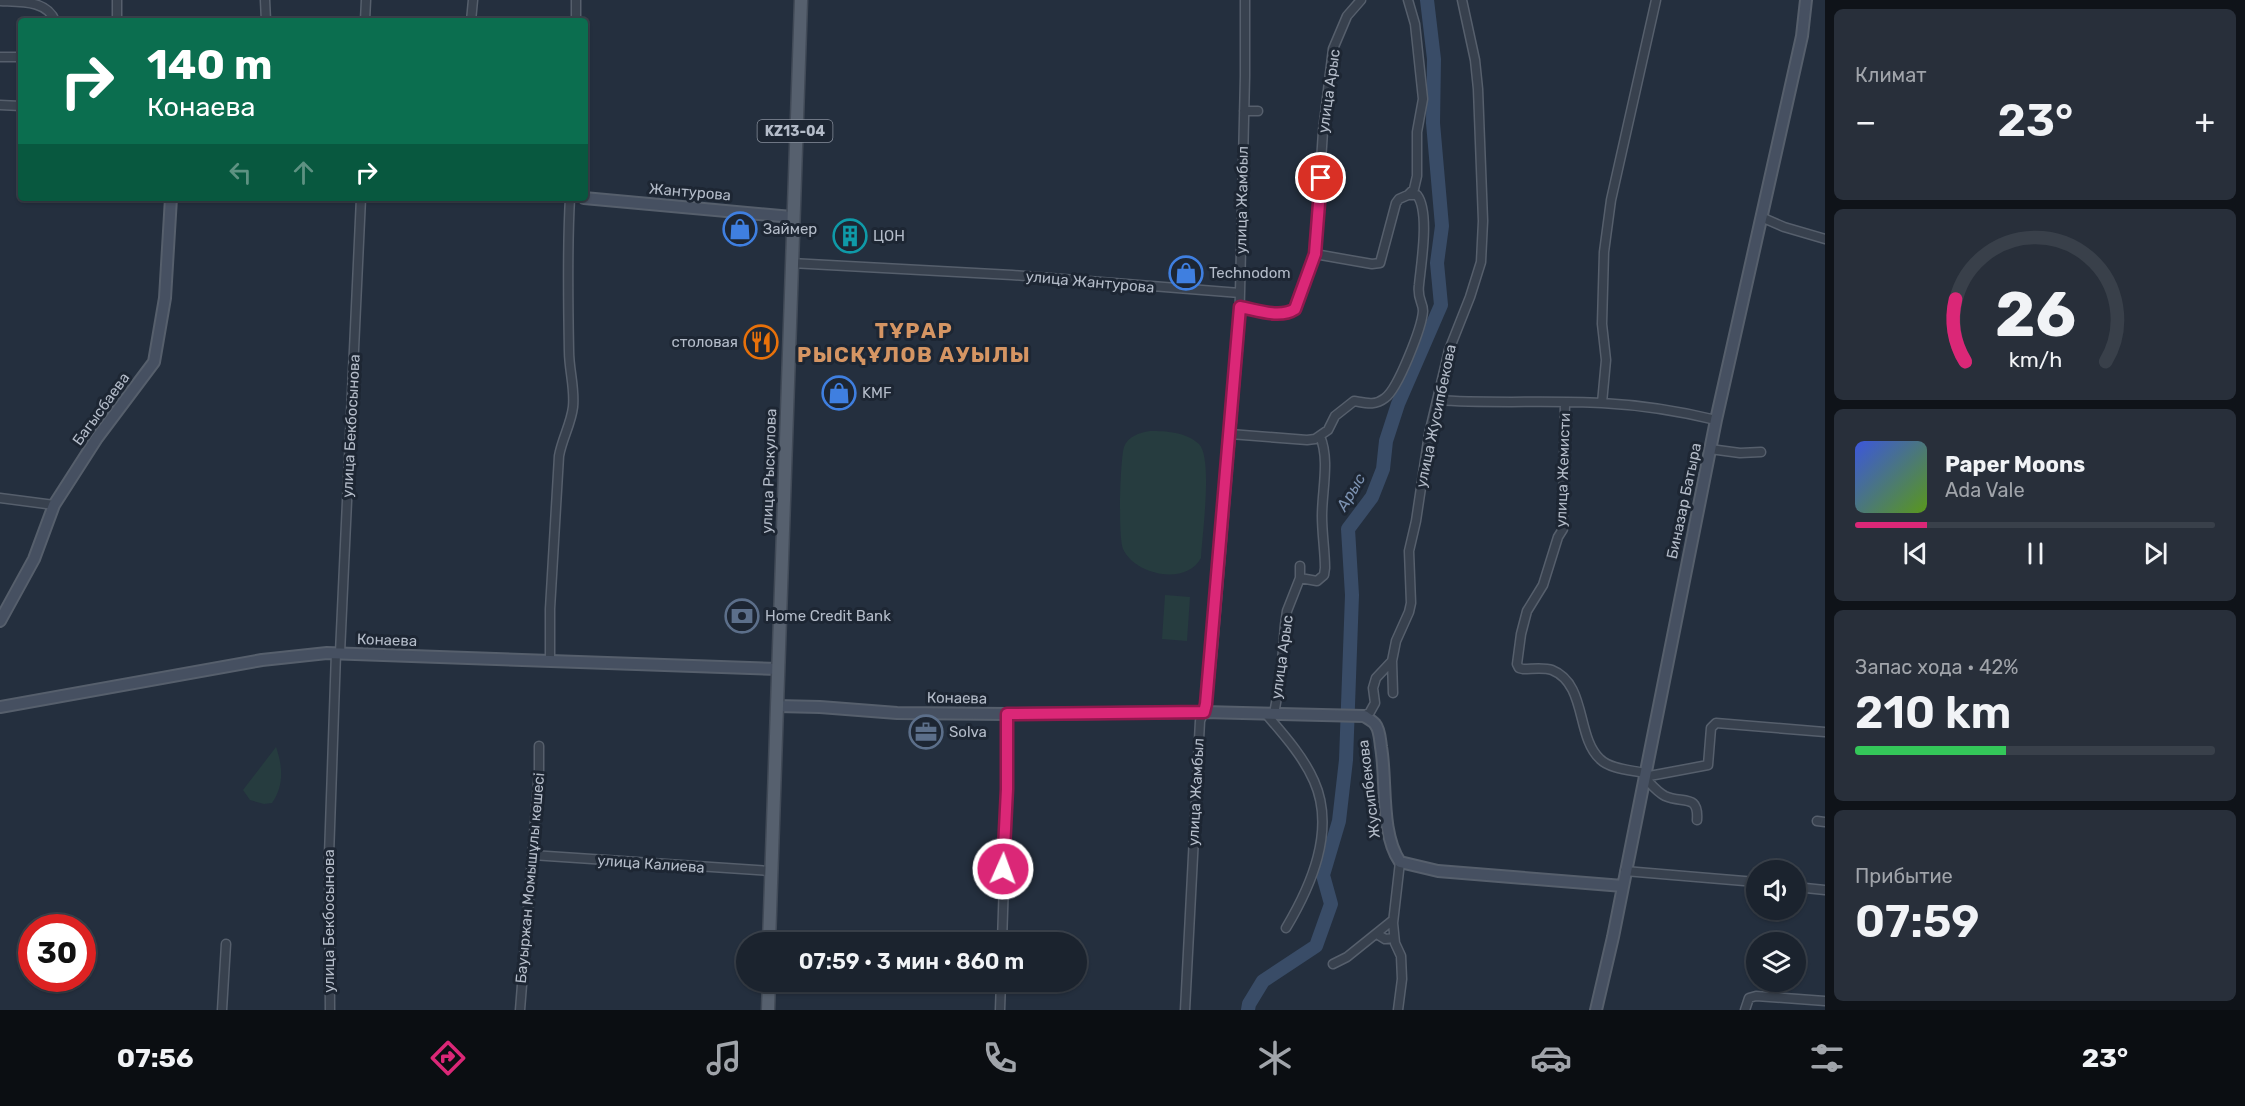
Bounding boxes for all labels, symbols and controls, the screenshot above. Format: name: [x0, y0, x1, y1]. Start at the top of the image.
text: 140 m: [147, 40, 273, 90]
icon: right: [48, 42, 126, 120]
street label: улица Арыс: [1314, 48, 1344, 134]
text: Климат: [1855, 63, 1927, 87]
text: Конаева: [147, 91, 256, 123]
text: 23°: [1998, 94, 2073, 147]
text: −: [1855, 102, 1876, 141]
text: +: [2194, 102, 2215, 141]
road number: KZ13-04: [758, 120, 832, 142]
street label: улица Жамбыл: [1232, 146, 1252, 254]
pin: [1295, 152, 1346, 203]
icon: left: [224, 156, 257, 189]
icon: ahead: [287, 156, 320, 189]
icon: right: [350, 156, 383, 189]
icon: arrive: [1304, 161, 1337, 194]
street label: Жантурова: [648, 179, 732, 205]
shop icon: Займер: [722, 211, 758, 247]
building icon: ЦОН: [832, 218, 868, 254]
place label: Займер: [763, 220, 817, 238]
place label: ЦОН: [873, 227, 905, 245]
shop icon: Technodom: [1168, 255, 1204, 291]
place label: Technodom: [1209, 264, 1291, 282]
street label: улица Жантурова: [1025, 267, 1155, 297]
text: 26: [1994, 278, 2076, 352]
district label: ТҰРАР РЫСҚҰЛОВ АУЫЛЫ: [797, 318, 1031, 367]
restaurant icon: столовая: [743, 324, 779, 360]
place label: столовая: [671, 333, 738, 351]
street label: улица Жусипбекова: [1412, 343, 1460, 489]
text: km/h: [2008, 347, 2062, 372]
street label: улица Бекбосынова: [338, 354, 364, 498]
street label: Багысбаева: [69, 369, 133, 449]
shop icon: KMF: [821, 375, 857, 411]
place label: KMF: [862, 384, 892, 402]
street label: улица Рыскулова: [758, 408, 780, 534]
street label: улица Жемисти: [1552, 412, 1574, 528]
street label: Биназар Батыра: [1663, 441, 1705, 561]
text: Paper Moons: [1945, 451, 2085, 478]
water label: Арыс: [1332, 470, 1370, 515]
text: Ada Vale: [1945, 478, 2025, 502]
icon: previous: [1899, 537, 1932, 570]
icon: pause: [2019, 537, 2052, 570]
icon: next: [2139, 537, 2172, 570]
bank icon: Home Credit Bank: [724, 598, 760, 634]
place label: Home Credit Bank: [765, 607, 891, 625]
street label: улица Арыс: [1267, 614, 1297, 700]
street label: Конаева: [357, 630, 417, 650]
text: Запас хода · 42%: [1855, 655, 2018, 679]
text: 210 km: [1855, 686, 2012, 739]
street label: Конаева: [927, 688, 987, 708]
office icon: Solva: [908, 714, 944, 750]
place label: Solva: [949, 723, 987, 741]
street label: улица Жамбыл: [1184, 737, 1208, 847]
street label: Жусипбекова: [1354, 739, 1384, 839]
street label: Бауыржан Момышұлы көшесі: [512, 772, 548, 984]
position arrow: [971, 837, 1035, 901]
street label: улица Бекбосынова: [320, 849, 338, 993]
street label: улица Калиева: [597, 851, 705, 877]
map controls: [1746, 860, 1806, 992]
button: sound: [1746, 860, 1806, 920]
text: Прибытие: [1855, 864, 1953, 888]
text: 07:59: [1855, 895, 1980, 948]
speed limit sign: 30: [18, 914, 96, 992]
button: layers: [1746, 932, 1806, 992]
text: 07:59 · 3 мин · 860 m: [799, 948, 1024, 975]
icon: directions: [427, 1037, 469, 1079]
icon: music: [703, 1037, 745, 1079]
icon: phone: [979, 1037, 1021, 1079]
icon: climate: [1254, 1037, 1296, 1079]
icon: car: [1530, 1037, 1572, 1079]
icon: filters: [1806, 1037, 1848, 1079]
text: 07:56: [117, 1042, 194, 1074]
text: 23°: [2082, 1042, 2128, 1074]

